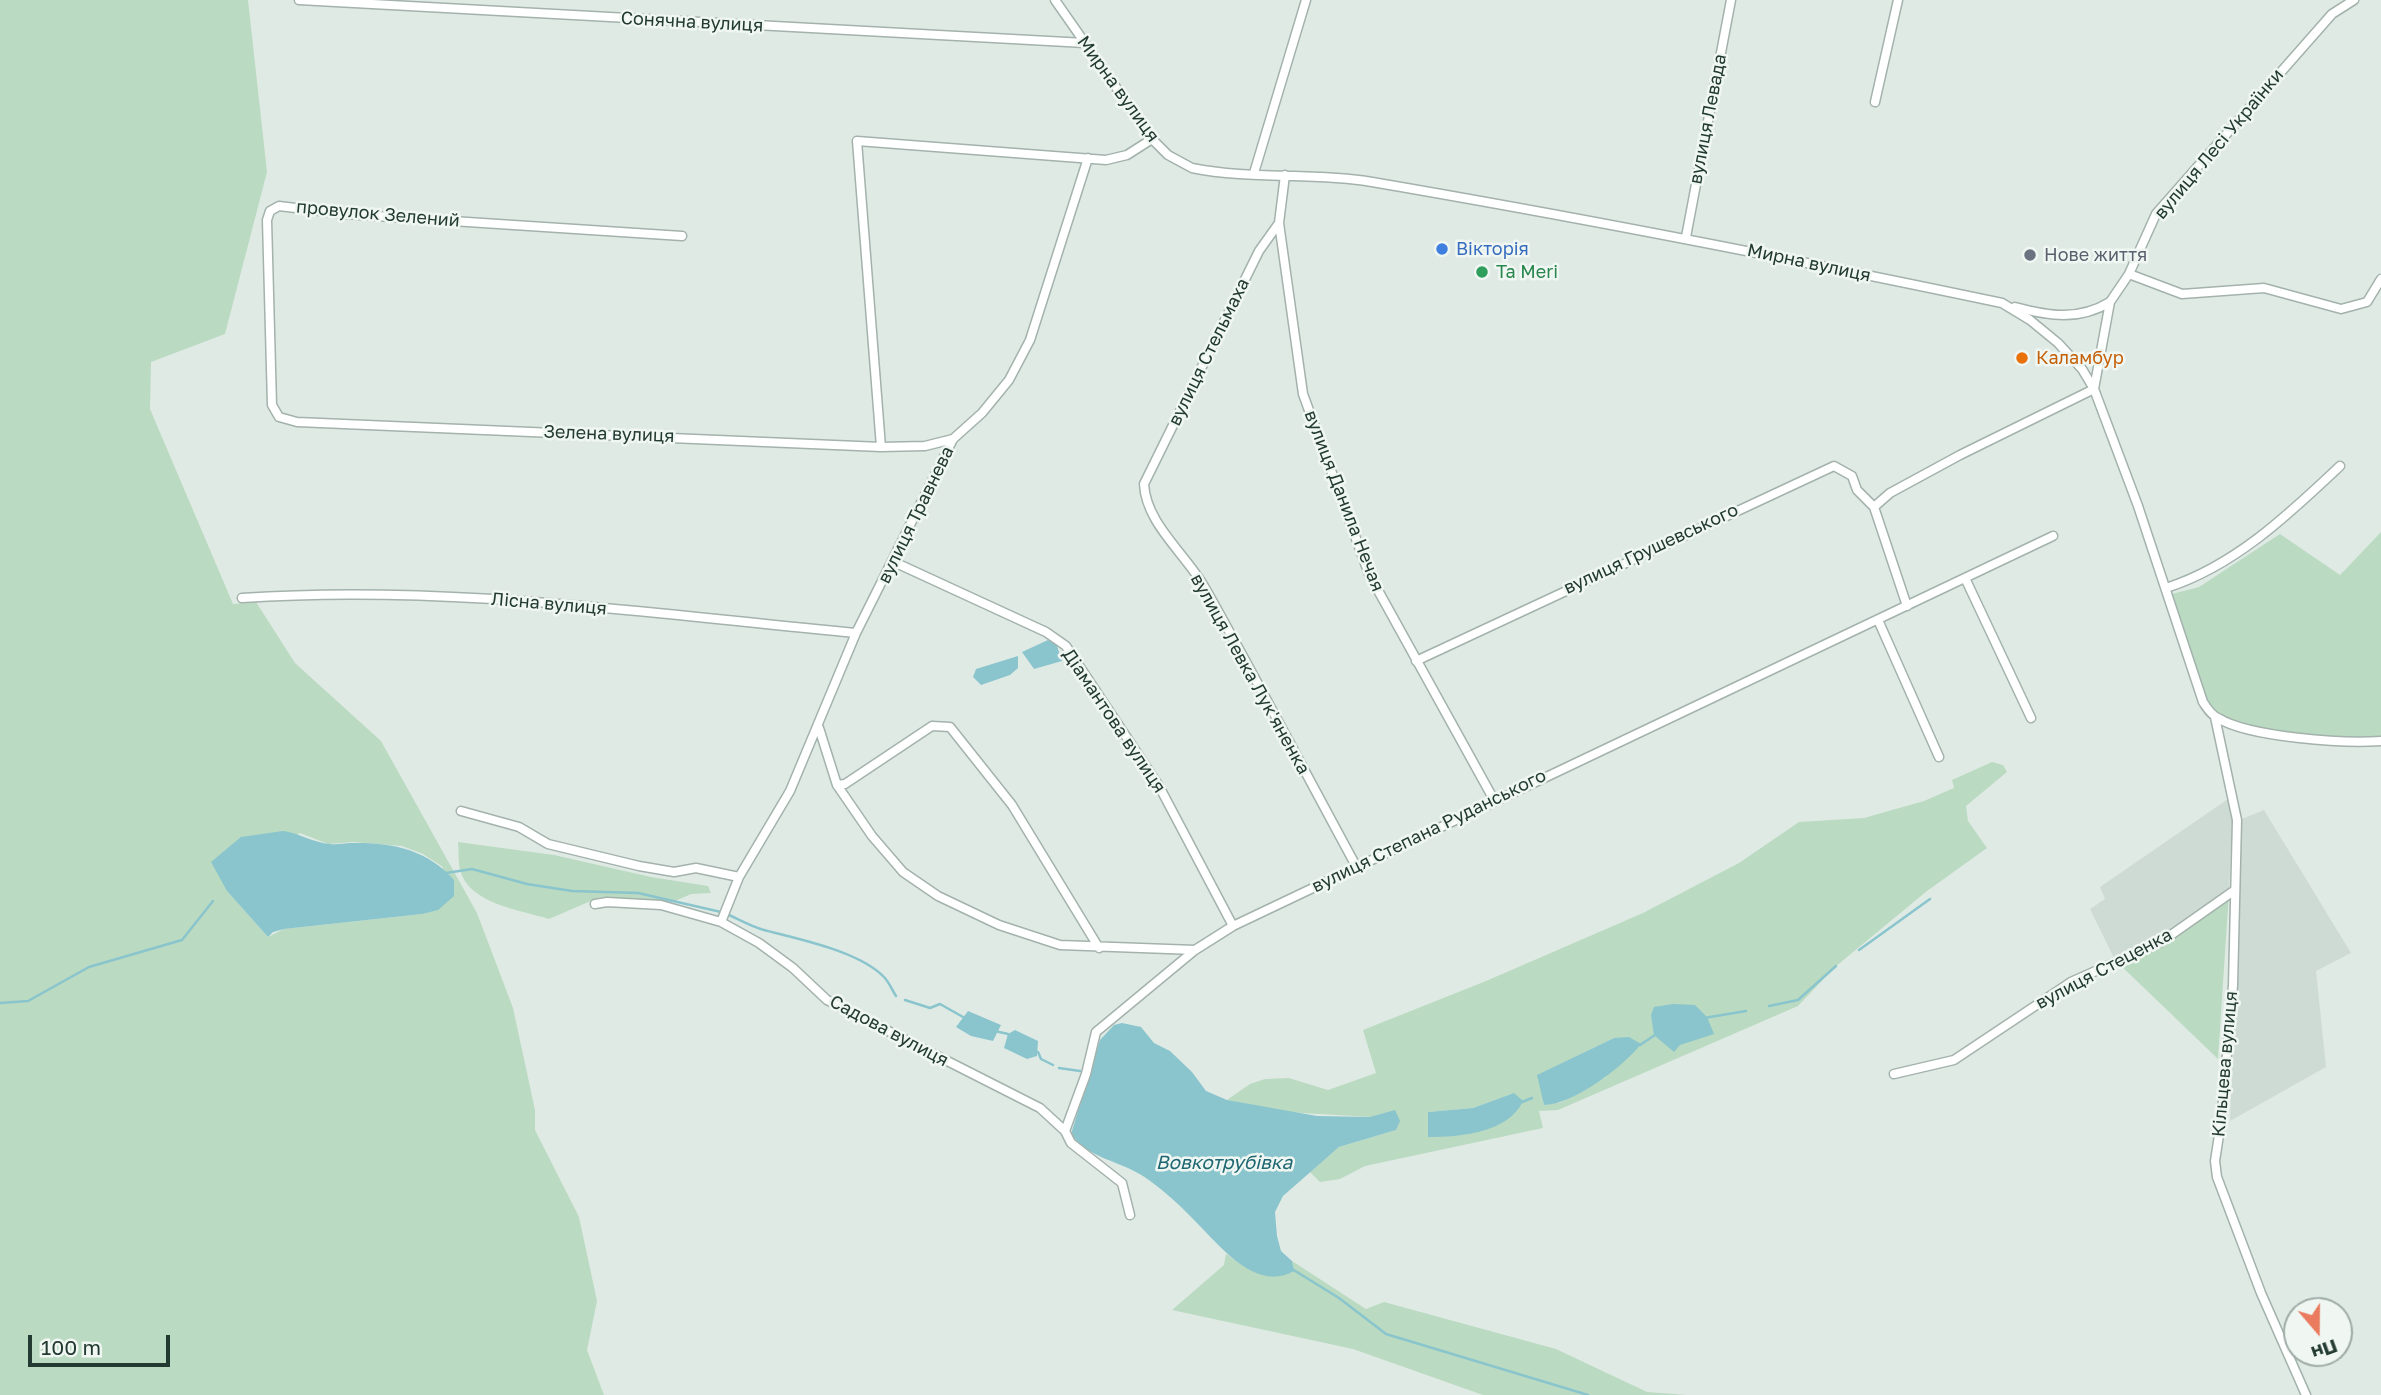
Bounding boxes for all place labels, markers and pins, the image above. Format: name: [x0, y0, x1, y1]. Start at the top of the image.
place label: Вікторія: [1456, 238, 1529, 260]
marker: Вікторія: [1434, 241, 1450, 257]
place label: Нове життя: [2044, 244, 2147, 266]
marker: Нове життя: [2022, 247, 2038, 263]
place label: Ta Meri: [1496, 261, 1558, 283]
marker: Ta Meri: [1474, 264, 1490, 280]
place label: Каламбур: [2036, 347, 2124, 369]
marker: Каламбур: [2014, 350, 2030, 366]

